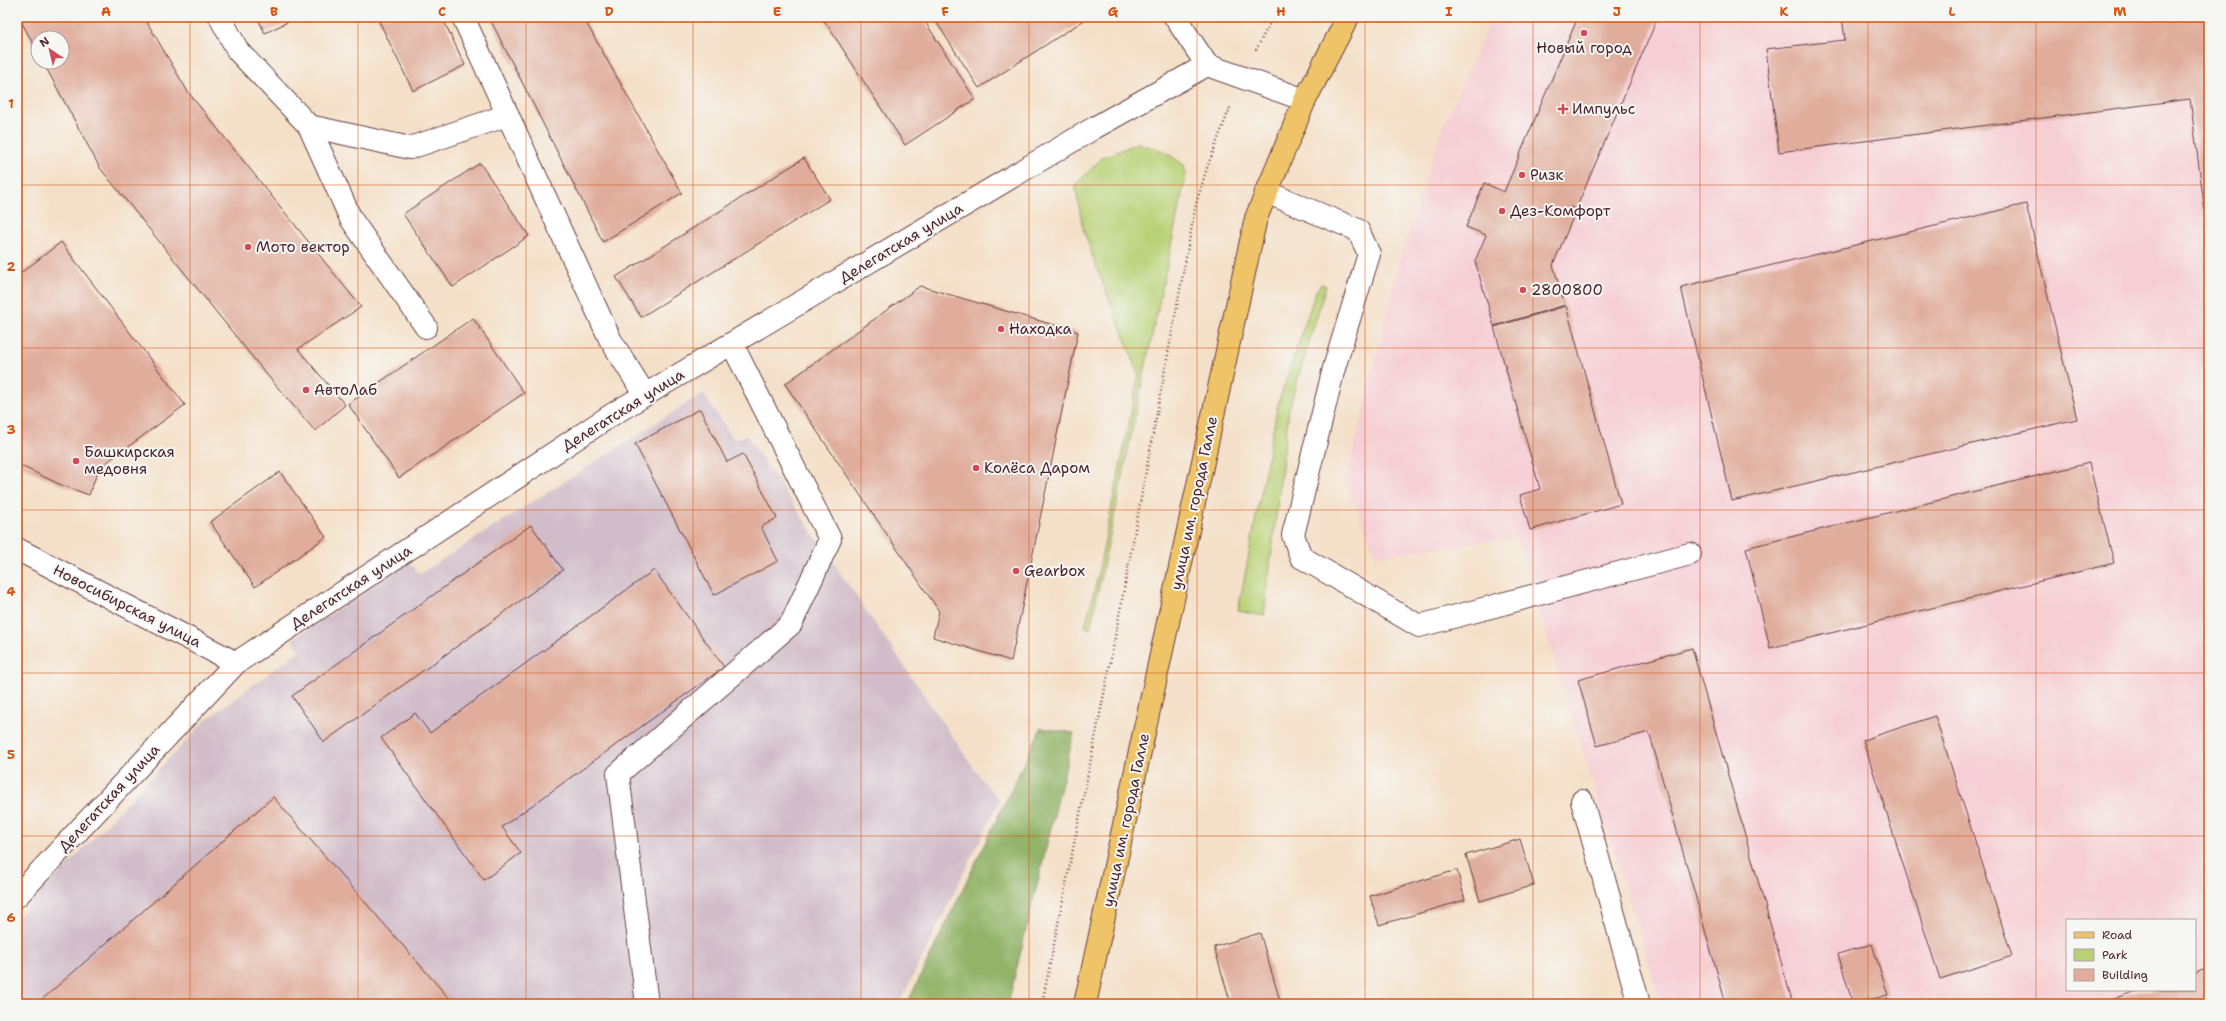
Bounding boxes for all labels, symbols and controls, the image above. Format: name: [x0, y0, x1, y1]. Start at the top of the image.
text: A: [101, 3, 111, 20]
text: B: [270, 3, 278, 20]
text: C: [438, 3, 446, 20]
text: D: [604, 3, 614, 20]
text: E: [773, 3, 782, 20]
text: F: [941, 3, 949, 20]
text: G: [1108, 3, 1119, 20]
text: H: [1276, 3, 1286, 20]
text: I: [1445, 3, 1453, 20]
text: J: [1613, 3, 1621, 20]
text: K: [1780, 3, 1789, 20]
text: L: [1948, 3, 1956, 20]
text: M: [2113, 3, 2127, 20]
marker: Новый город: [1579, 28, 1589, 38]
north arrow: [30, 30, 70, 70]
text: N: [37, 33, 53, 51]
place label: Новый город: [1536, 38, 1632, 58]
text: 1: [8, 95, 14, 112]
place label: Импульс: [1572, 99, 1635, 119]
marker: Импульс: [1557, 103, 1569, 115]
place label: Ризк: [1530, 165, 1564, 185]
marker: Ризк: [1517, 170, 1527, 180]
street label: Делегатская улица: [836, 198, 967, 288]
place label: Дез‑Комфорт: [1510, 201, 1611, 221]
marker: Дез‑Комфорт: [1497, 206, 1507, 216]
place label: Мото вектор: [256, 237, 350, 257]
marker: Мото вектор: [243, 242, 253, 252]
text: 2: [6, 258, 16, 275]
place label: 2800800: [1531, 280, 1603, 300]
marker: 2800800: [1518, 285, 1528, 295]
place label: Находка: [1009, 319, 1073, 339]
marker: Находка: [996, 324, 1006, 334]
street label: Делегатская улица: [558, 364, 689, 456]
place label: АвтоЛаб: [314, 380, 377, 400]
marker: АвтоЛаб: [301, 385, 311, 395]
street label: улица им. города Галле: [1166, 414, 1222, 592]
text: 3: [6, 421, 16, 438]
place label: Башкирская медовня: [84, 442, 175, 479]
marker: Башкирская медовня: [71, 456, 81, 466]
place label: Колёса Даром: [984, 458, 1090, 478]
marker: Колёса Даром: [971, 463, 981, 473]
street label: Делегатская улица: [287, 540, 416, 634]
street label: Новосибирская улица: [49, 560, 205, 652]
place label: Gearbox: [1024, 561, 1085, 581]
marker: Gearbox: [1011, 566, 1021, 576]
text: 4: [6, 583, 16, 600]
street label: улица им. города Галле: [1098, 731, 1154, 909]
street label: Делегатская улица: [54, 739, 165, 856]
text: 5: [7, 746, 15, 763]
text: 6: [6, 909, 16, 926]
legend: [2066, 919, 2196, 991]
text: Road: [2102, 927, 2133, 943]
text: Park: [2102, 947, 2128, 963]
text: Building: [2102, 967, 2148, 983]

